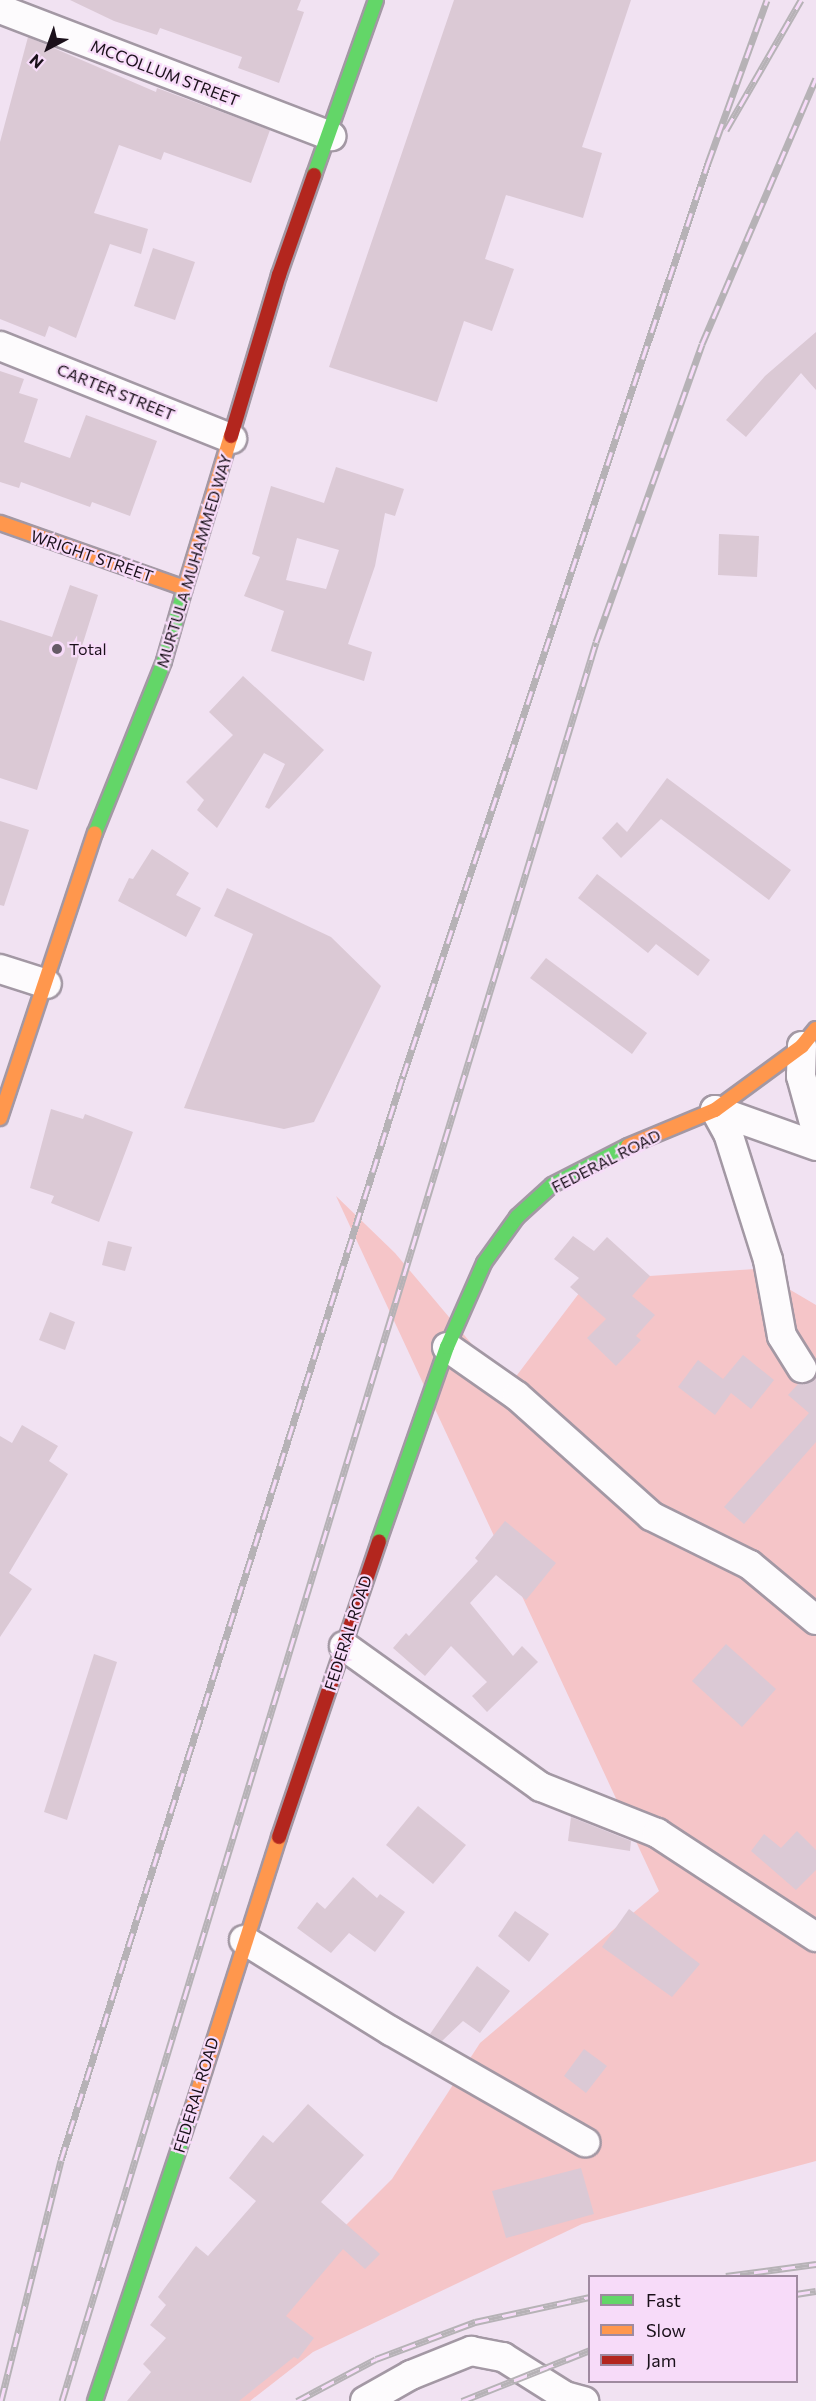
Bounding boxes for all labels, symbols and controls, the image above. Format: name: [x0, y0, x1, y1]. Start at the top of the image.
north arrow: [18, 18, 78, 78]
street label: MCCOLLUM STREET: [88, 36, 242, 110]
text: N: [25, 51, 47, 73]
street label: CARTER STREET: [54, 360, 178, 424]
street label: MURTULA MUHAMMED WAY: [152, 452, 236, 670]
street label: WRIGHT STREET: [28, 526, 156, 586]
place label: Total: [69, 639, 106, 659]
marker: Total: [50, 642, 64, 656]
street label: FEDERAL ROAD: [548, 1125, 664, 1197]
street label: FEDERAL ROAD: [320, 1573, 376, 1693]
street label: FEDERAL ROAD: [169, 2035, 223, 2155]
legend: [588, 2275, 798, 2383]
text: Fast: [646, 2289, 681, 2311]
text: Slow: [646, 2319, 686, 2341]
text: Jam: [646, 2349, 676, 2371]

